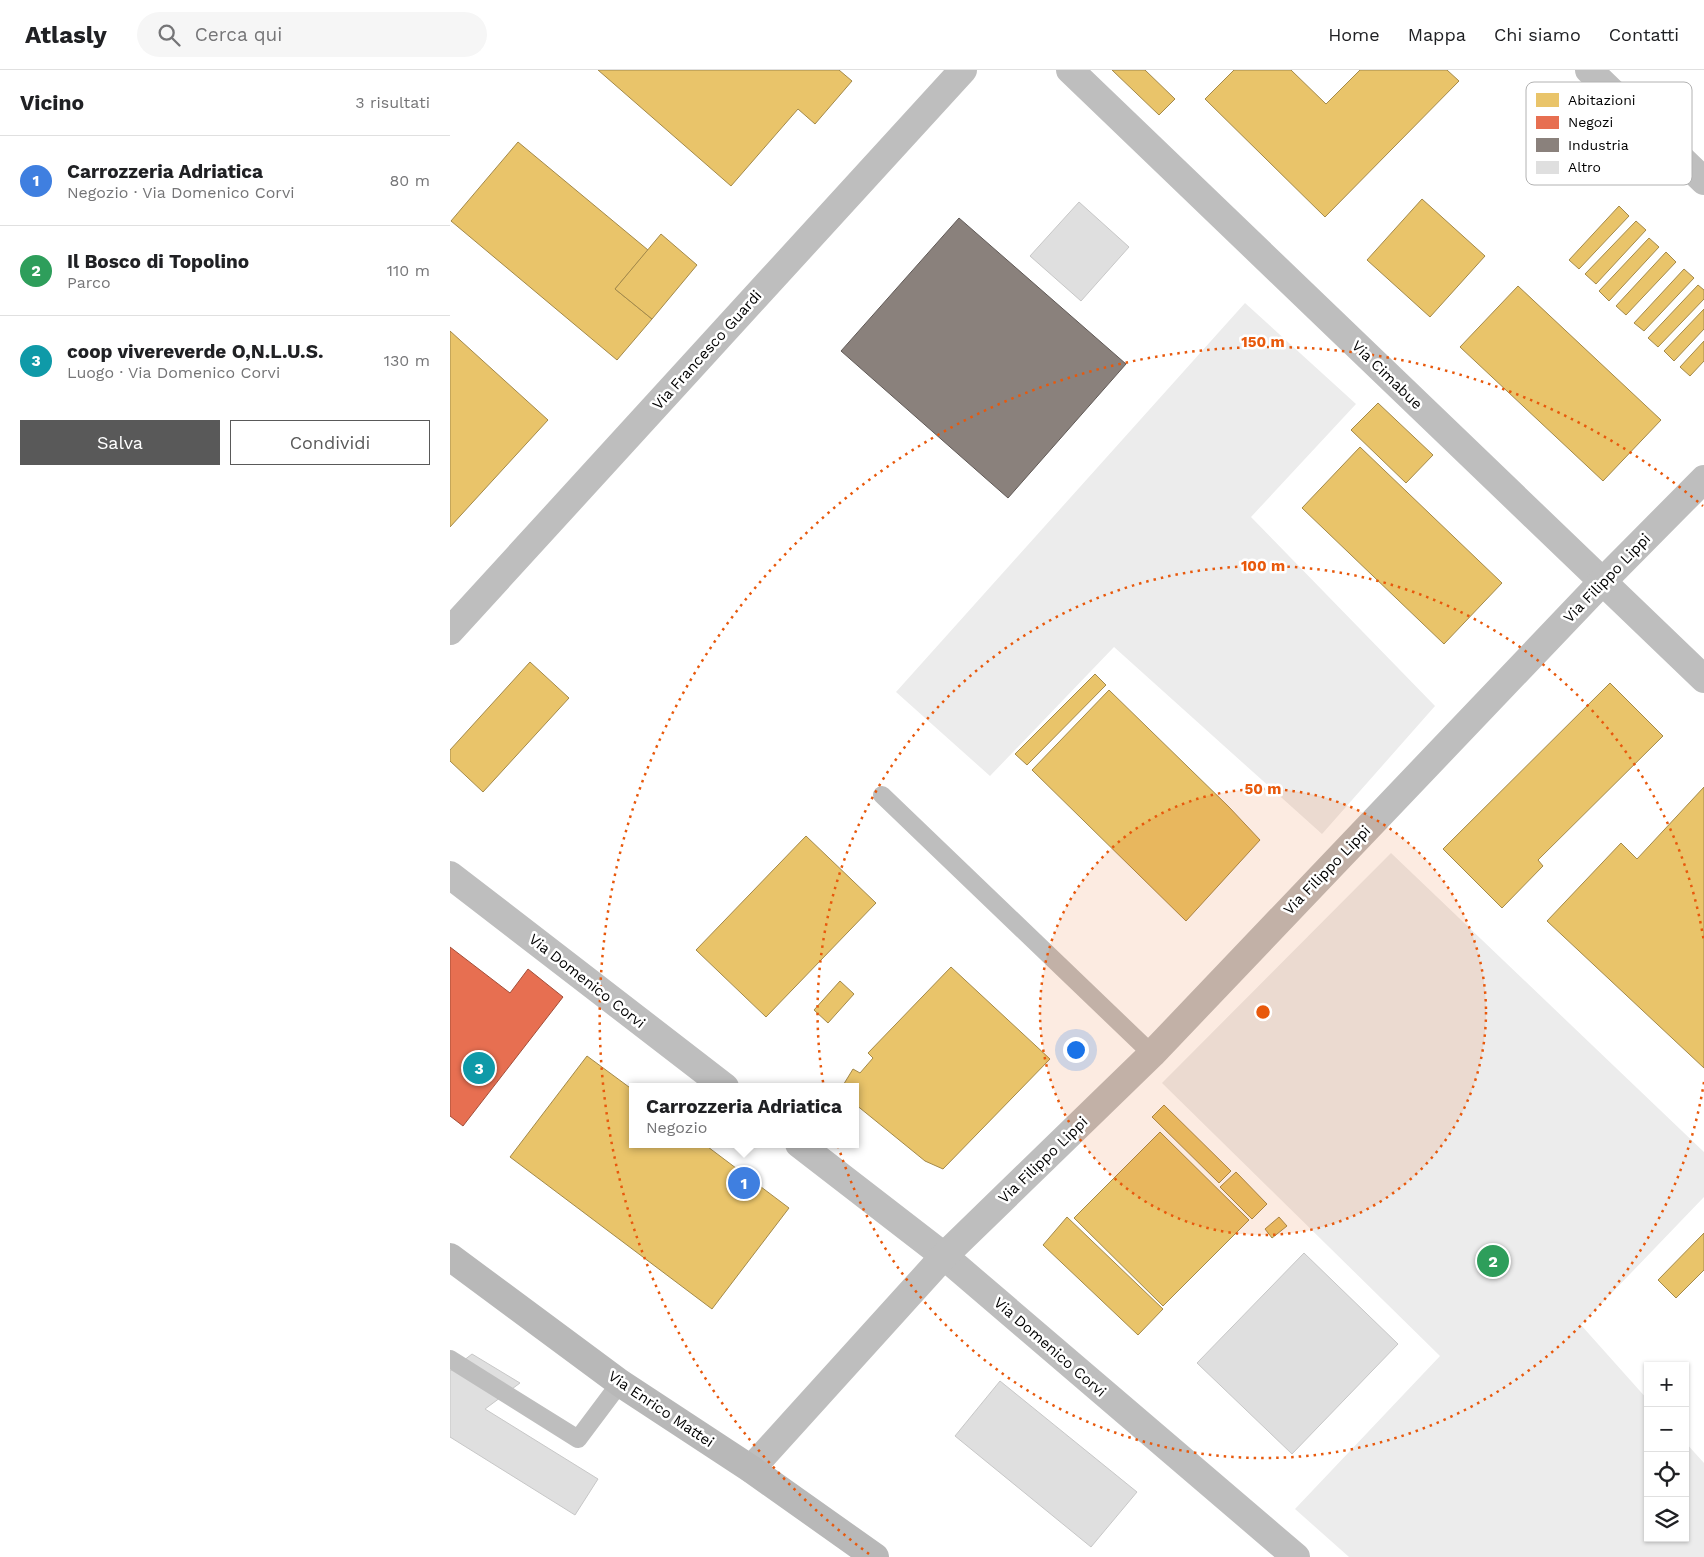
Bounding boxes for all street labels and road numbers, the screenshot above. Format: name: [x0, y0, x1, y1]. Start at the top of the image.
street label: Via Francesco Guardi: [649, 287, 765, 413]
street label: Via Cimabue: [1348, 337, 1426, 413]
street label: Via Filippo Lippi: [1560, 530, 1654, 626]
street label: Via Filippo Lippi: [1280, 822, 1374, 918]
street label: Via Domenico Corvi: [525, 930, 649, 1032]
street label: Via Filippo Lippi: [995, 1113, 1091, 1207]
street label: Via Domenico Corvi: [990, 1293, 1110, 1401]
street label: Via Enrico Mattei: [605, 1367, 717, 1451]

